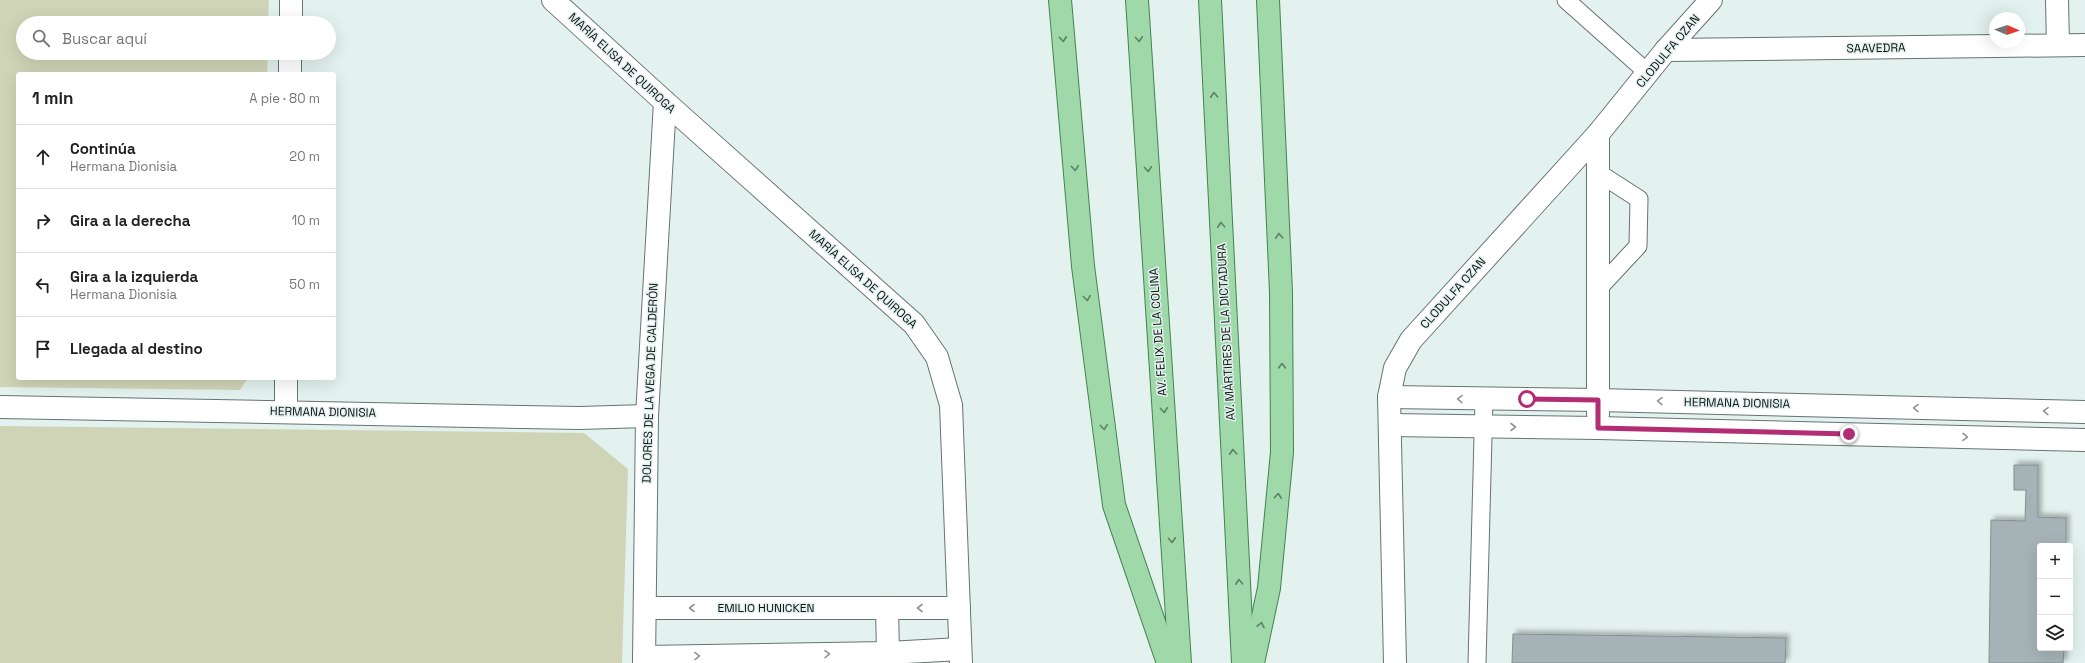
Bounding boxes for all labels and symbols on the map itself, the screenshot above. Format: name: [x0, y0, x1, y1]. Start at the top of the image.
street label: MARÍA ELISA DE QUIROGA: [565, 9, 679, 117]
street label: CLODULFA OZAN: [1633, 11, 1703, 91]
north arrow: [1989, 12, 2025, 48]
one-way arrow: [1058, 36, 1067, 42]
one-way arrow: [1135, 36, 1144, 42]
street label: SAAVEDRA: [1846, 39, 1906, 57]
one-way arrow: [1210, 92, 1219, 98]
one-way arrow: [1070, 165, 1079, 171]
one-way arrow: [1143, 166, 1152, 172]
one-way arrow: [1217, 222, 1225, 228]
street label: MARÍA ELISA DE QUIROGA: [805, 226, 921, 332]
one-way arrow: [1274, 233, 1283, 239]
street label: AV. MÁRTIRES DE LA DICTADURA: [1213, 243, 1239, 421]
street label: CLODULFA OZAN: [1417, 254, 1489, 332]
street label: AV. FELIX DE LA COLINA: [1146, 267, 1170, 396]
street label: DOLORES DE LA VEGA DE CALDERÓN: [639, 283, 661, 483]
one-way arrow: [1083, 295, 1092, 301]
one-way arrow: [1278, 363, 1286, 369]
route start: [1518, 390, 1536, 408]
one-way arrow: [1457, 394, 1463, 403]
street label: HERMANA DIONISIA: [1684, 394, 1791, 412]
one-way arrow: [1657, 397, 1663, 406]
street label: HERMANA DIONISIA: [270, 403, 377, 421]
one-way arrow: [1913, 404, 1919, 412]
one-way arrow: [1159, 407, 1168, 413]
one-way arrow: [2043, 407, 2049, 415]
one-way arrow: [1510, 423, 1516, 431]
one-way arrow: [1099, 424, 1108, 430]
route end: [1840, 425, 1858, 443]
one-way arrow: [1962, 432, 1968, 441]
one-way arrow: [1228, 449, 1237, 455]
one-way arrow: [1273, 493, 1282, 499]
one-way arrow: [1168, 537, 1177, 543]
one-way arrow: [1235, 579, 1243, 585]
street label: EMILIO HUNICKEN: [717, 600, 815, 616]
one-way arrow: [689, 604, 695, 612]
one-way arrow: [917, 604, 923, 612]
one-way arrow: [1257, 622, 1265, 628]
one-way arrow: [824, 650, 830, 658]
one-way arrow: [694, 652, 700, 660]

